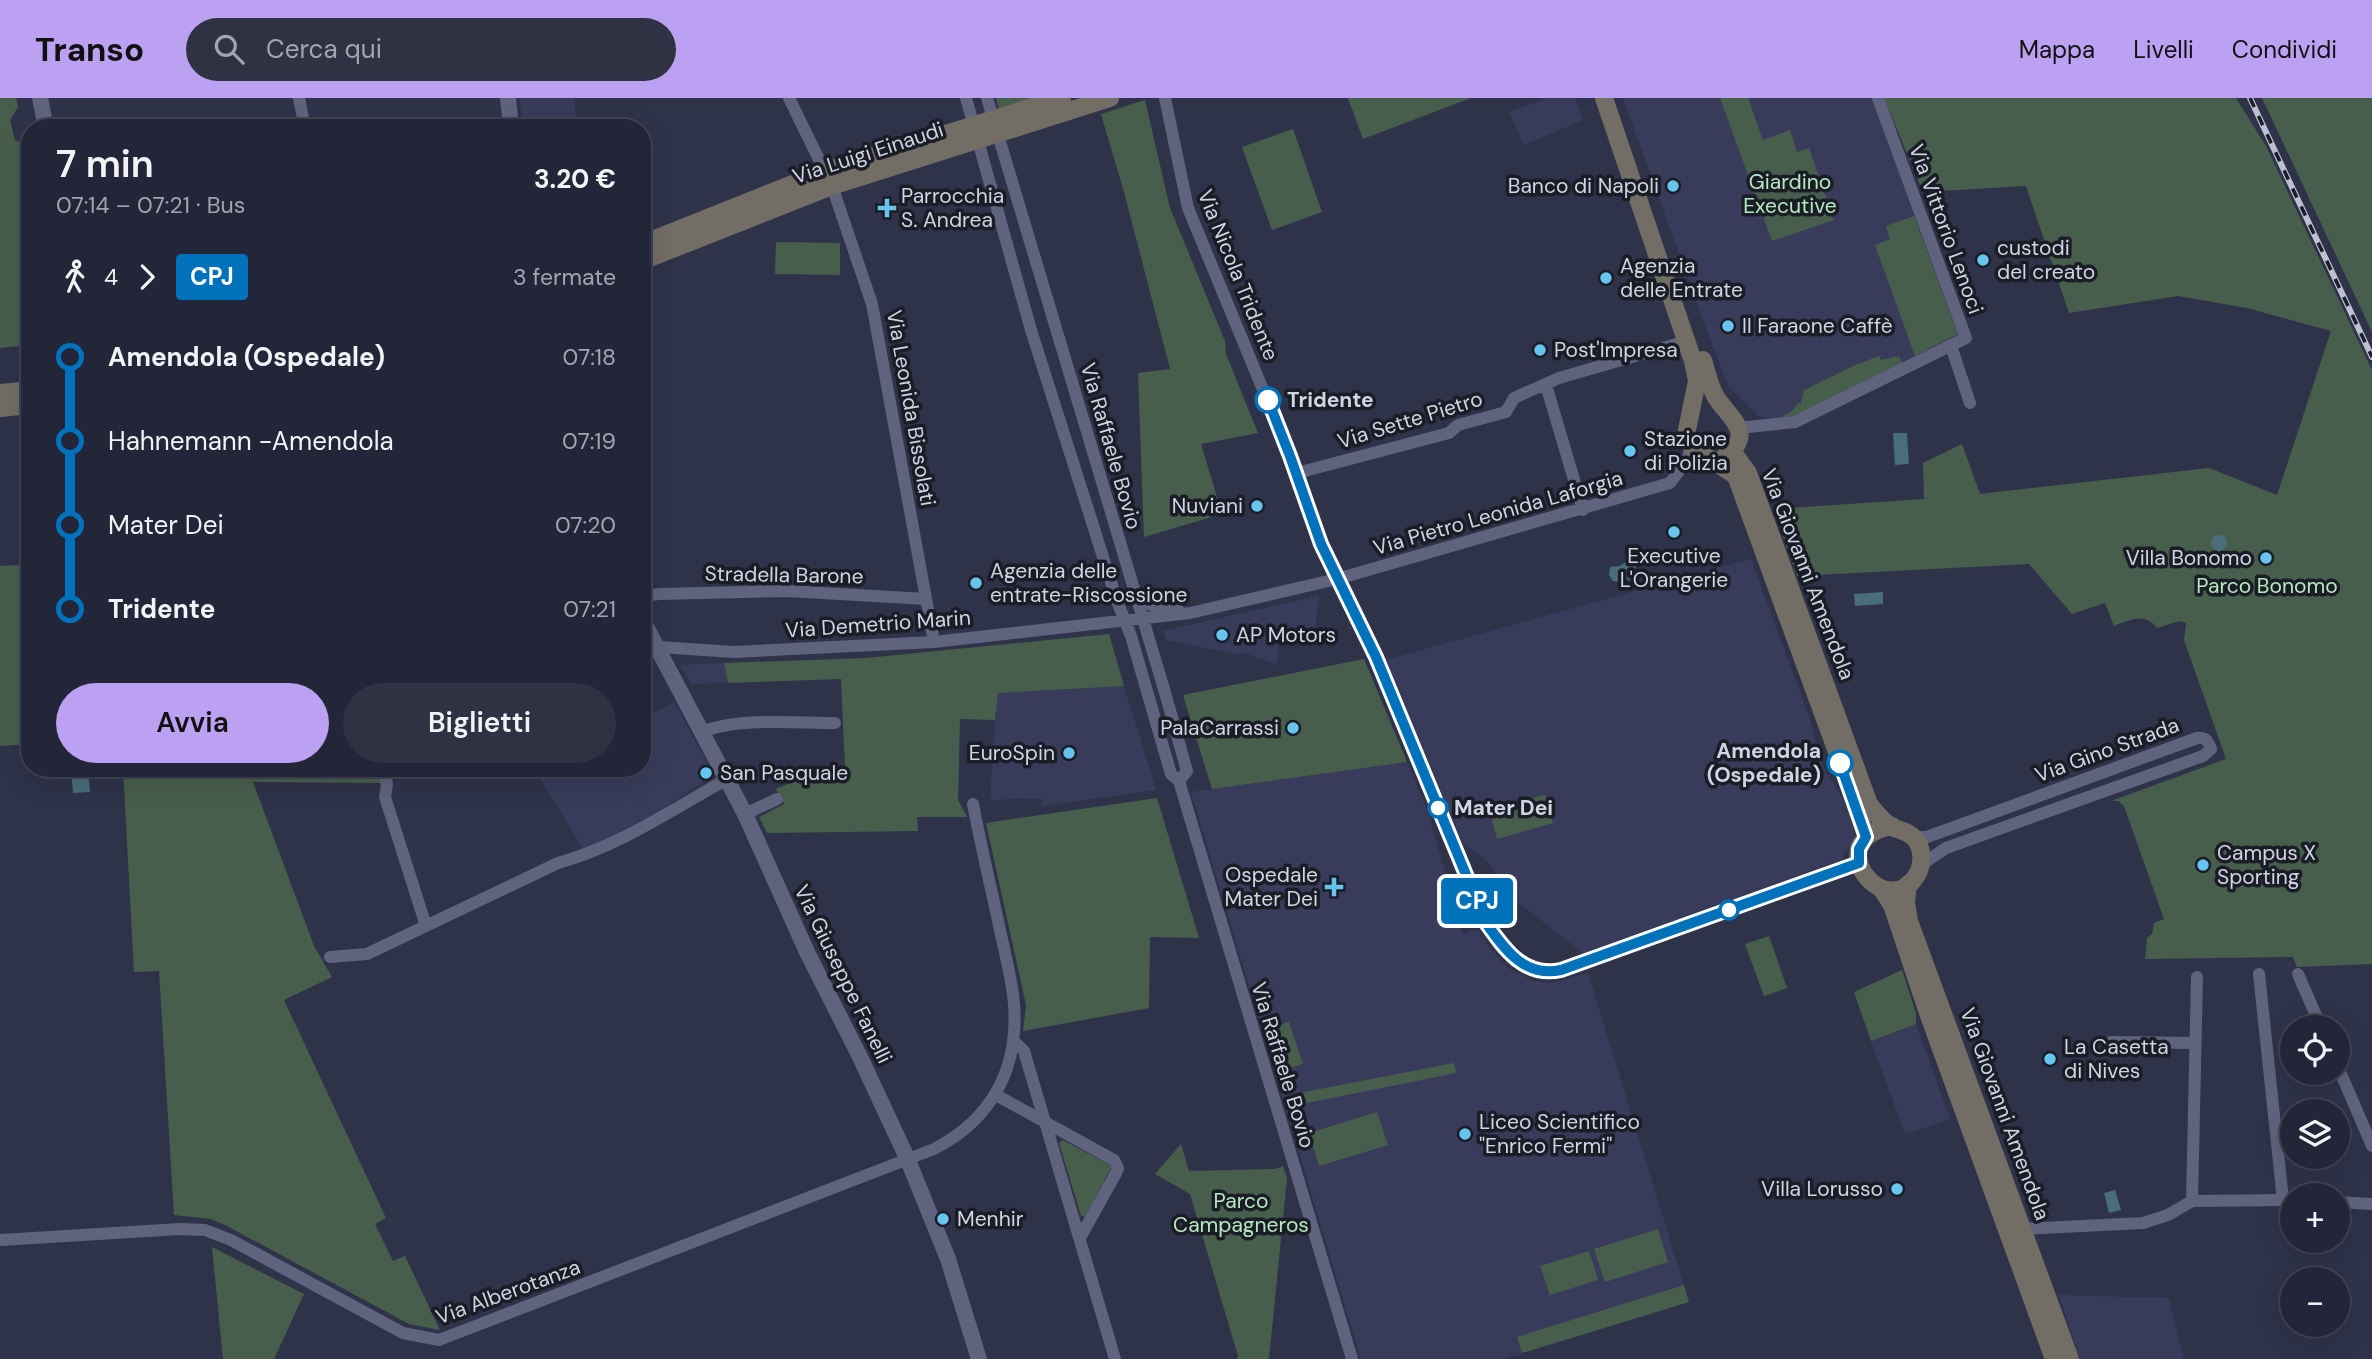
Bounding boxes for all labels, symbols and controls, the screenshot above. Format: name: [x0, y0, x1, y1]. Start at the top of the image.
search box: [186, 18, 676, 81]
text: Transo: [35, 28, 144, 71]
icon: search: [210, 30, 248, 68]
text: Cerca qui: [266, 32, 382, 66]
text: Mappa: [2019, 34, 2095, 65]
text: Livelli: [2133, 34, 2194, 65]
text: Condividi: [2232, 34, 2337, 65]
street label: Via Luigi Einaudi: [789, 115, 947, 191]
text: 7 min: [56, 139, 154, 189]
street label: Via Vittorio Lenoci: [1902, 140, 1990, 318]
text: 3.20 €: [534, 162, 616, 196]
park label: Giardino Executive: [1743, 168, 1837, 220]
place label: Banco di Napoli: [1508, 172, 1659, 200]
marker: Banco di Napoli: [1665, 178, 1681, 194]
place label: Parrocchia S. Andrea: [901, 182, 1004, 234]
street label: Via Nicola Tridente: [1191, 185, 1285, 365]
text: 07:14 – 07:21 · Bus: [56, 190, 245, 220]
marker: Parrocchia S. Andrea: [879, 200, 895, 216]
place label: custodi del creato: [1997, 234, 2095, 286]
place label: Agenzia delle Entrate: [1620, 252, 1743, 304]
marker: custodi del creato: [1975, 252, 1991, 268]
icon: walk: [56, 258, 94, 296]
icon: forward: [128, 258, 166, 296]
text: CPJ: [190, 261, 234, 292]
text: 4: [104, 262, 118, 292]
text: 3 fermate: [513, 262, 616, 292]
marker: Agenzia delle Entrate: [1598, 270, 1614, 286]
street label: Via Leonida Bissolati: [880, 308, 942, 508]
place label: Il Faraone Caffè: [1742, 312, 1893, 340]
marker: Il Faraone Caffè: [1720, 318, 1736, 334]
place label: Post'Impresa: [1554, 336, 1678, 364]
text: Amendola (Ospedale): [108, 340, 385, 374]
text: 07:18: [563, 342, 616, 372]
marker: Post'Impresa: [1532, 342, 1548, 358]
street label: Via Raffaele Bovio: [1074, 359, 1148, 533]
street label: Via Sette Pietro: [1334, 385, 1486, 455]
place label: Tridente: [1287, 386, 1374, 414]
marker: Tridente: [1255, 387, 1281, 413]
text: Hahnemann -Amendola: [108, 424, 394, 458]
place label: Stazione di Polizia: [1644, 425, 1728, 477]
text: 07:19: [562, 426, 616, 456]
marker: Stazione di Polizia: [1622, 443, 1638, 459]
street label: Via Pietro Leonida Laforgia: [1370, 464, 1626, 562]
street label: Via Giovanni Amendola: [1755, 464, 1861, 684]
place label: Nuviani: [1172, 492, 1243, 520]
marker: Nuviani: [1249, 498, 1265, 514]
text: Mater Dei: [108, 508, 224, 542]
text: 07:20: [555, 510, 616, 540]
marker: Executive L'Orangerie: [1666, 524, 1682, 540]
place label: Executive L'Orangerie: [1620, 542, 1728, 594]
place label: Villa Bonomo: [2126, 544, 2252, 572]
marker: Villa Bonomo: [2258, 550, 2274, 566]
place label: Agenzia delle entrate-Riscossione: [990, 557, 1187, 609]
street label: Stradella Barone: [704, 560, 864, 590]
park label: Parco Bonomo: [2196, 572, 2338, 600]
marker: Agenzia delle entrate-Riscossione: [968, 575, 984, 591]
text: Tridente: [108, 592, 215, 626]
text: 07:21: [563, 594, 616, 624]
street label: Via Demetrio Marin: [784, 604, 972, 644]
place label: AP Motors: [1236, 621, 1336, 649]
marker: AP Motors: [1214, 627, 1230, 643]
button: Avvia: [56, 683, 329, 763]
button: Biglietti: [343, 683, 616, 763]
street label: Via Gino Strada: [2031, 711, 2183, 789]
place label: PalaCarrassi: [1160, 714, 1279, 742]
marker: PalaCarrassi: [1285, 720, 1301, 736]
place label: Amendola (Ospedale): [1707, 737, 1821, 789]
place label: EuroSpin: [969, 739, 1055, 767]
marker: EuroSpin: [1061, 745, 1077, 761]
marker: Amendola (Ospedale): [1827, 750, 1853, 776]
place label: San Pasquale: [720, 759, 848, 787]
marker: San Pasquale: [698, 765, 714, 781]
place label: Mater Dei: [1454, 794, 1553, 822]
marker: Mater Dei: [1428, 798, 1448, 818]
place label: Campus X Sporting: [2217, 839, 2316, 891]
marker: Campus X Sporting: [2195, 857, 2211, 873]
place label: Ospedale Mater Dei: [1225, 861, 1318, 913]
marker: Ospedale Mater Dei: [1324, 877, 1344, 897]
line badge: CPJ: [1437, 878, 1517, 924]
street label: Via Giuseppe Fanelli: [788, 880, 898, 1068]
text: CPJ: [1455, 885, 1499, 916]
unlabelled marker: [1719, 900, 1739, 920]
street label: Via Raffaele Bovio: [1244, 979, 1322, 1151]
street label: Via Giovanni Amendola: [1954, 1004, 2056, 1224]
map controls: [2280, 1015, 2350, 1337]
button: locate: [2280, 1015, 2350, 1085]
place label: La Casetta di Nives: [2064, 1033, 2169, 1085]
marker: La Casetta di Nives: [2042, 1051, 2058, 1067]
button: layers: [2280, 1099, 2350, 1169]
place label: Liceo Scientifico "Enrico Fermi": [1479, 1108, 1640, 1160]
marker: Liceo Scientifico "Enrico Fermi": [1457, 1126, 1473, 1142]
place label: Villa Lorusso: [1761, 1175, 1883, 1203]
marker: Villa Lorusso: [1889, 1181, 1905, 1197]
button: +: [2280, 1183, 2350, 1253]
park label: Parco Campagneros: [1173, 1187, 1309, 1239]
place label: Menhir: [957, 1205, 1024, 1233]
marker: Menhir: [935, 1211, 951, 1227]
street label: Via Alberotanza: [432, 1253, 584, 1331]
button: −: [2280, 1267, 2350, 1337]

